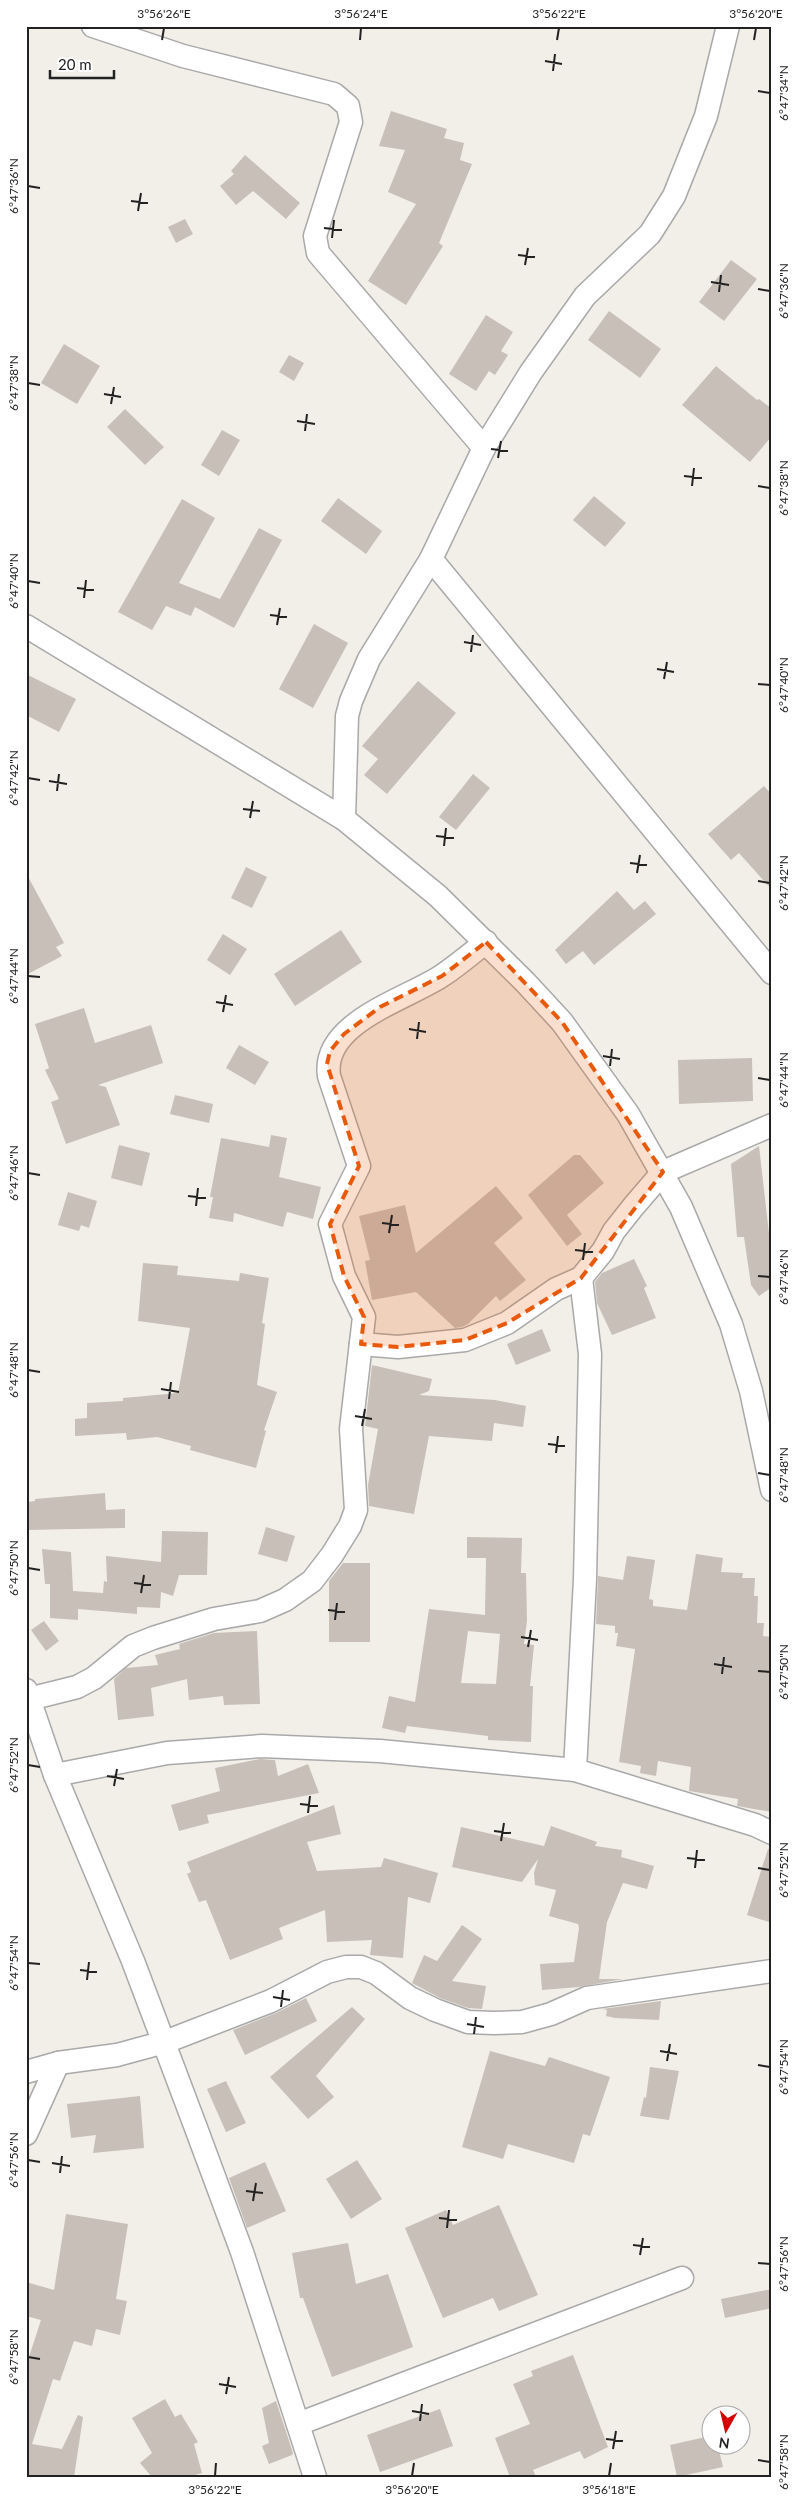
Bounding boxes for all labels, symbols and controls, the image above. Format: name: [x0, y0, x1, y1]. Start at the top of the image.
text: 3°56'26"E: [137, 6, 191, 21]
text: 3°56'24"E: [334, 6, 388, 21]
text: 3°56'22"E: [532, 6, 586, 21]
text: 3°56'20"E: [729, 6, 783, 21]
scale bar: [50, 48, 114, 80]
text: 20 m: [58, 55, 92, 73]
text: 6°47'34"N: [776, 65, 791, 121]
text: 6°47'36"N: [6, 158, 21, 214]
text: 6°47'36"N: [776, 263, 791, 319]
text: 6°47'38"N: [6, 355, 21, 411]
text: 6°47'38"N: [776, 460, 791, 516]
text: 6°47'40"N: [6, 553, 21, 609]
text: 6°47'40"N: [776, 657, 791, 713]
text: 6°47'42"N: [6, 750, 21, 806]
text: 6°47'42"N: [776, 855, 791, 911]
text: 6°47'44"N: [6, 948, 21, 1004]
text: 6°47'44"N: [776, 1052, 791, 1108]
text: 6°47'46"N: [6, 1145, 21, 1201]
text: 6°47'46"N: [776, 1249, 791, 1305]
text: 6°47'48"N: [6, 1342, 21, 1398]
text: 6°47'48"N: [776, 1447, 791, 1503]
text: 6°47'50"N: [6, 1540, 21, 1596]
text: 6°47'50"N: [776, 1644, 791, 1700]
text: 6°47'52"N: [6, 1737, 21, 1793]
text: 6°47'52"N: [776, 1842, 791, 1898]
text: 6°47'54"N: [6, 1935, 21, 1991]
text: 6°47'54"N: [776, 2039, 791, 2095]
text: 6°47'56"N: [6, 2132, 21, 2188]
text: 6°47'56"N: [776, 2236, 791, 2292]
text: 6°47'58"N: [6, 2329, 21, 2385]
north arrow: [700, 2406, 750, 2456]
text: N: [718, 2434, 731, 2453]
text: 6°47'58"N: [776, 2434, 791, 2490]
text: 3°56'22"E: [188, 2482, 242, 2497]
text: 3°56'20"E: [385, 2482, 439, 2497]
text: 3°56'18"E: [582, 2482, 636, 2497]

